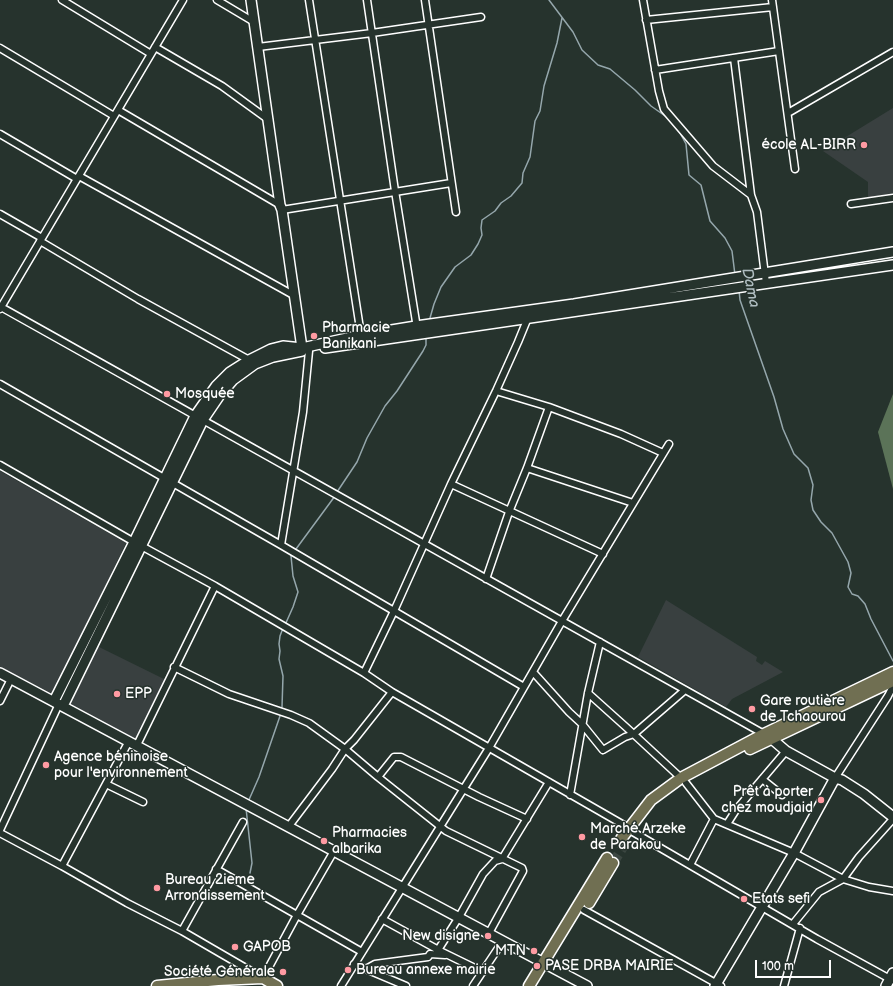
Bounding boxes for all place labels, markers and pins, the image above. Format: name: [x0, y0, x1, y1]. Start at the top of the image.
place label: école AL-BIRR: [762, 137, 856, 153]
marker: école AL-BIRR: [859, 140, 869, 150]
place label: Pharmacie Banikani: [322, 320, 390, 352]
marker: Pharmacie Banikani: [309, 331, 319, 341]
place label: Mosquée: [175, 386, 235, 402]
marker: Mosquée: [162, 389, 172, 399]
place label: EPP: [125, 686, 152, 702]
marker: EPP: [112, 689, 122, 699]
place label: Gare routière de Tchaourou: [760, 693, 846, 726]
marker: Gare routière de Tchaourou: [747, 704, 757, 714]
place label: Agence béninoise pour l'environnement: [54, 749, 188, 782]
marker: Agence béninoise pour l'environnement: [41, 760, 51, 770]
place label: Prêt à porter chez moudjaid: [721, 784, 813, 816]
marker: Prêt à porter chez moudjaid: [816, 795, 826, 805]
place label: Marché Arzeke de Parakou: [590, 821, 686, 854]
place label: Pharmacies albarika: [332, 825, 407, 858]
marker: Marché Arzeke de Parakou: [577, 832, 587, 842]
marker: Pharmacies albarika: [319, 836, 329, 846]
place label: Bureau 2ieme Arrondissement: [165, 872, 265, 904]
marker: Bureau 2ieme Arrondissement: [152, 883, 162, 893]
place label: Etats sefi: [752, 891, 810, 907]
marker: Etats sefi: [739, 894, 749, 904]
place label: New disigne: [402, 928, 480, 944]
marker: New disigne: [483, 931, 493, 941]
place label: GAPOB: [243, 939, 291, 955]
marker: GAPOB: [230, 942, 240, 952]
place label: MTN: [495, 943, 526, 959]
marker: MTN: [529, 946, 539, 956]
place label: PASE DRBA MAIRIE: [545, 958, 673, 974]
marker: PASE DRBA MAIRIE: [532, 961, 542, 971]
place label: Bureau annexe mairie: [356, 962, 495, 978]
place label: Société Générale: [164, 964, 275, 980]
marker: Bureau annexe mairie: [343, 965, 353, 975]
marker: Société Générale: [278, 967, 288, 977]

